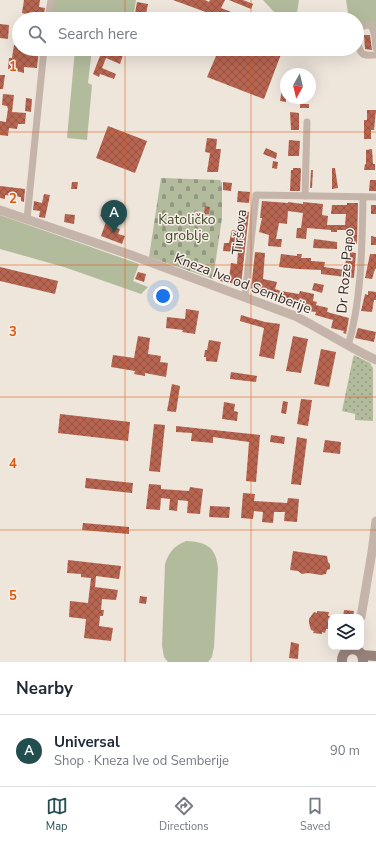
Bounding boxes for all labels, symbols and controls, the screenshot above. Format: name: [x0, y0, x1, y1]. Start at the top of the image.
search box: [12, 12, 364, 56]
icon: search: [26, 23, 48, 45]
text: Search here: [58, 24, 138, 44]
text: 1: [9, 58, 17, 76]
north arrow: [280, 68, 316, 104]
text: 2: [9, 190, 17, 208]
pin: A: [101, 200, 127, 233]
street label: Tiršova: [228, 208, 251, 256]
park label: Katoličko groblje: [158, 210, 216, 245]
street label: Dr Roze Papo: [332, 228, 359, 314]
street label: Kneza Ive od Semberije: [171, 249, 314, 318]
your location: [153, 286, 173, 306]
text: 3: [9, 323, 17, 341]
text: 4: [9, 455, 17, 473]
text: 5: [9, 587, 17, 605]
map controls: [328, 614, 364, 650]
button: layers: [328, 614, 364, 650]
text: Nearby: [16, 677, 73, 700]
text: Universal: [54, 732, 120, 752]
text: A: [24, 742, 34, 760]
text: 90 m: [330, 742, 360, 760]
text: Shop · Kneza Ive od Semberije: [54, 752, 229, 770]
tab: Map: [46, 795, 68, 834]
tab: Directions: [159, 795, 209, 834]
tab: Saved: [300, 795, 330, 834]

